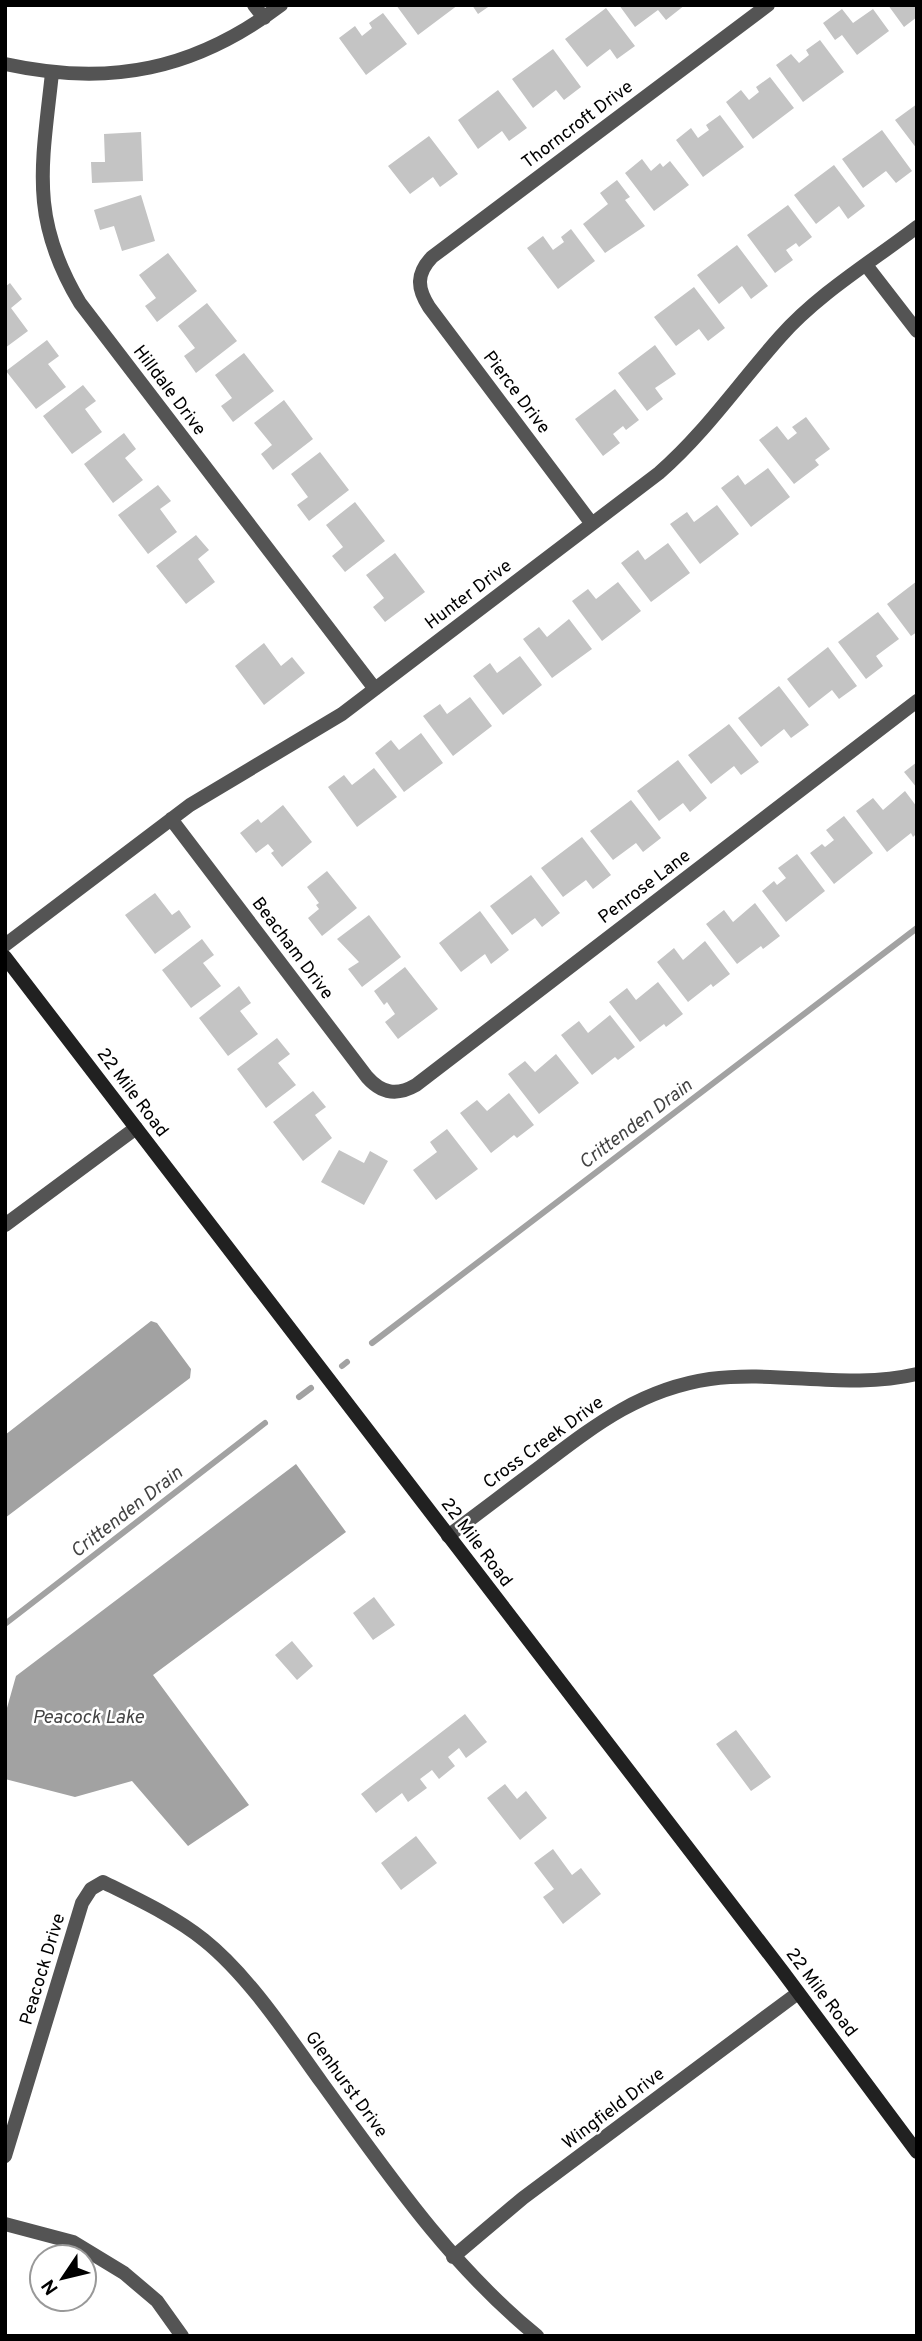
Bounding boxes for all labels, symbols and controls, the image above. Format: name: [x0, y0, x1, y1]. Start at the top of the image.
street label: Thorncroft Drive: [518, 76, 638, 175]
street label: Hilldale Drive: [127, 341, 210, 441]
street label: Pierce Drive: [477, 347, 554, 439]
street label: Hunter Drive: [421, 555, 517, 635]
street label: Penrose Lane: [594, 845, 696, 930]
street label: Beacham Drive: [246, 893, 338, 1005]
street label: 22 Mile Road: [91, 1044, 173, 1142]
water label: Crittenden Drain: [575, 1074, 698, 1175]
street label: Cross Creek Drive: [479, 1392, 609, 1495]
water label: Crittenden Drain: [66, 1461, 189, 1564]
street label: 22 Mile Road: [435, 1494, 517, 1592]
water label: Peacock Lake: [32, 1706, 144, 1730]
street label: Peacock Drive: [16, 1911, 71, 2028]
street label: 22 Mile Road: [780, 1944, 862, 2042]
street label: Glenhurst Drive: [299, 2027, 392, 2143]
street label: Wingfield Drive: [558, 2063, 670, 2155]
north arrow: [28, 2243, 98, 2313]
text: N: [37, 2274, 64, 2299]

